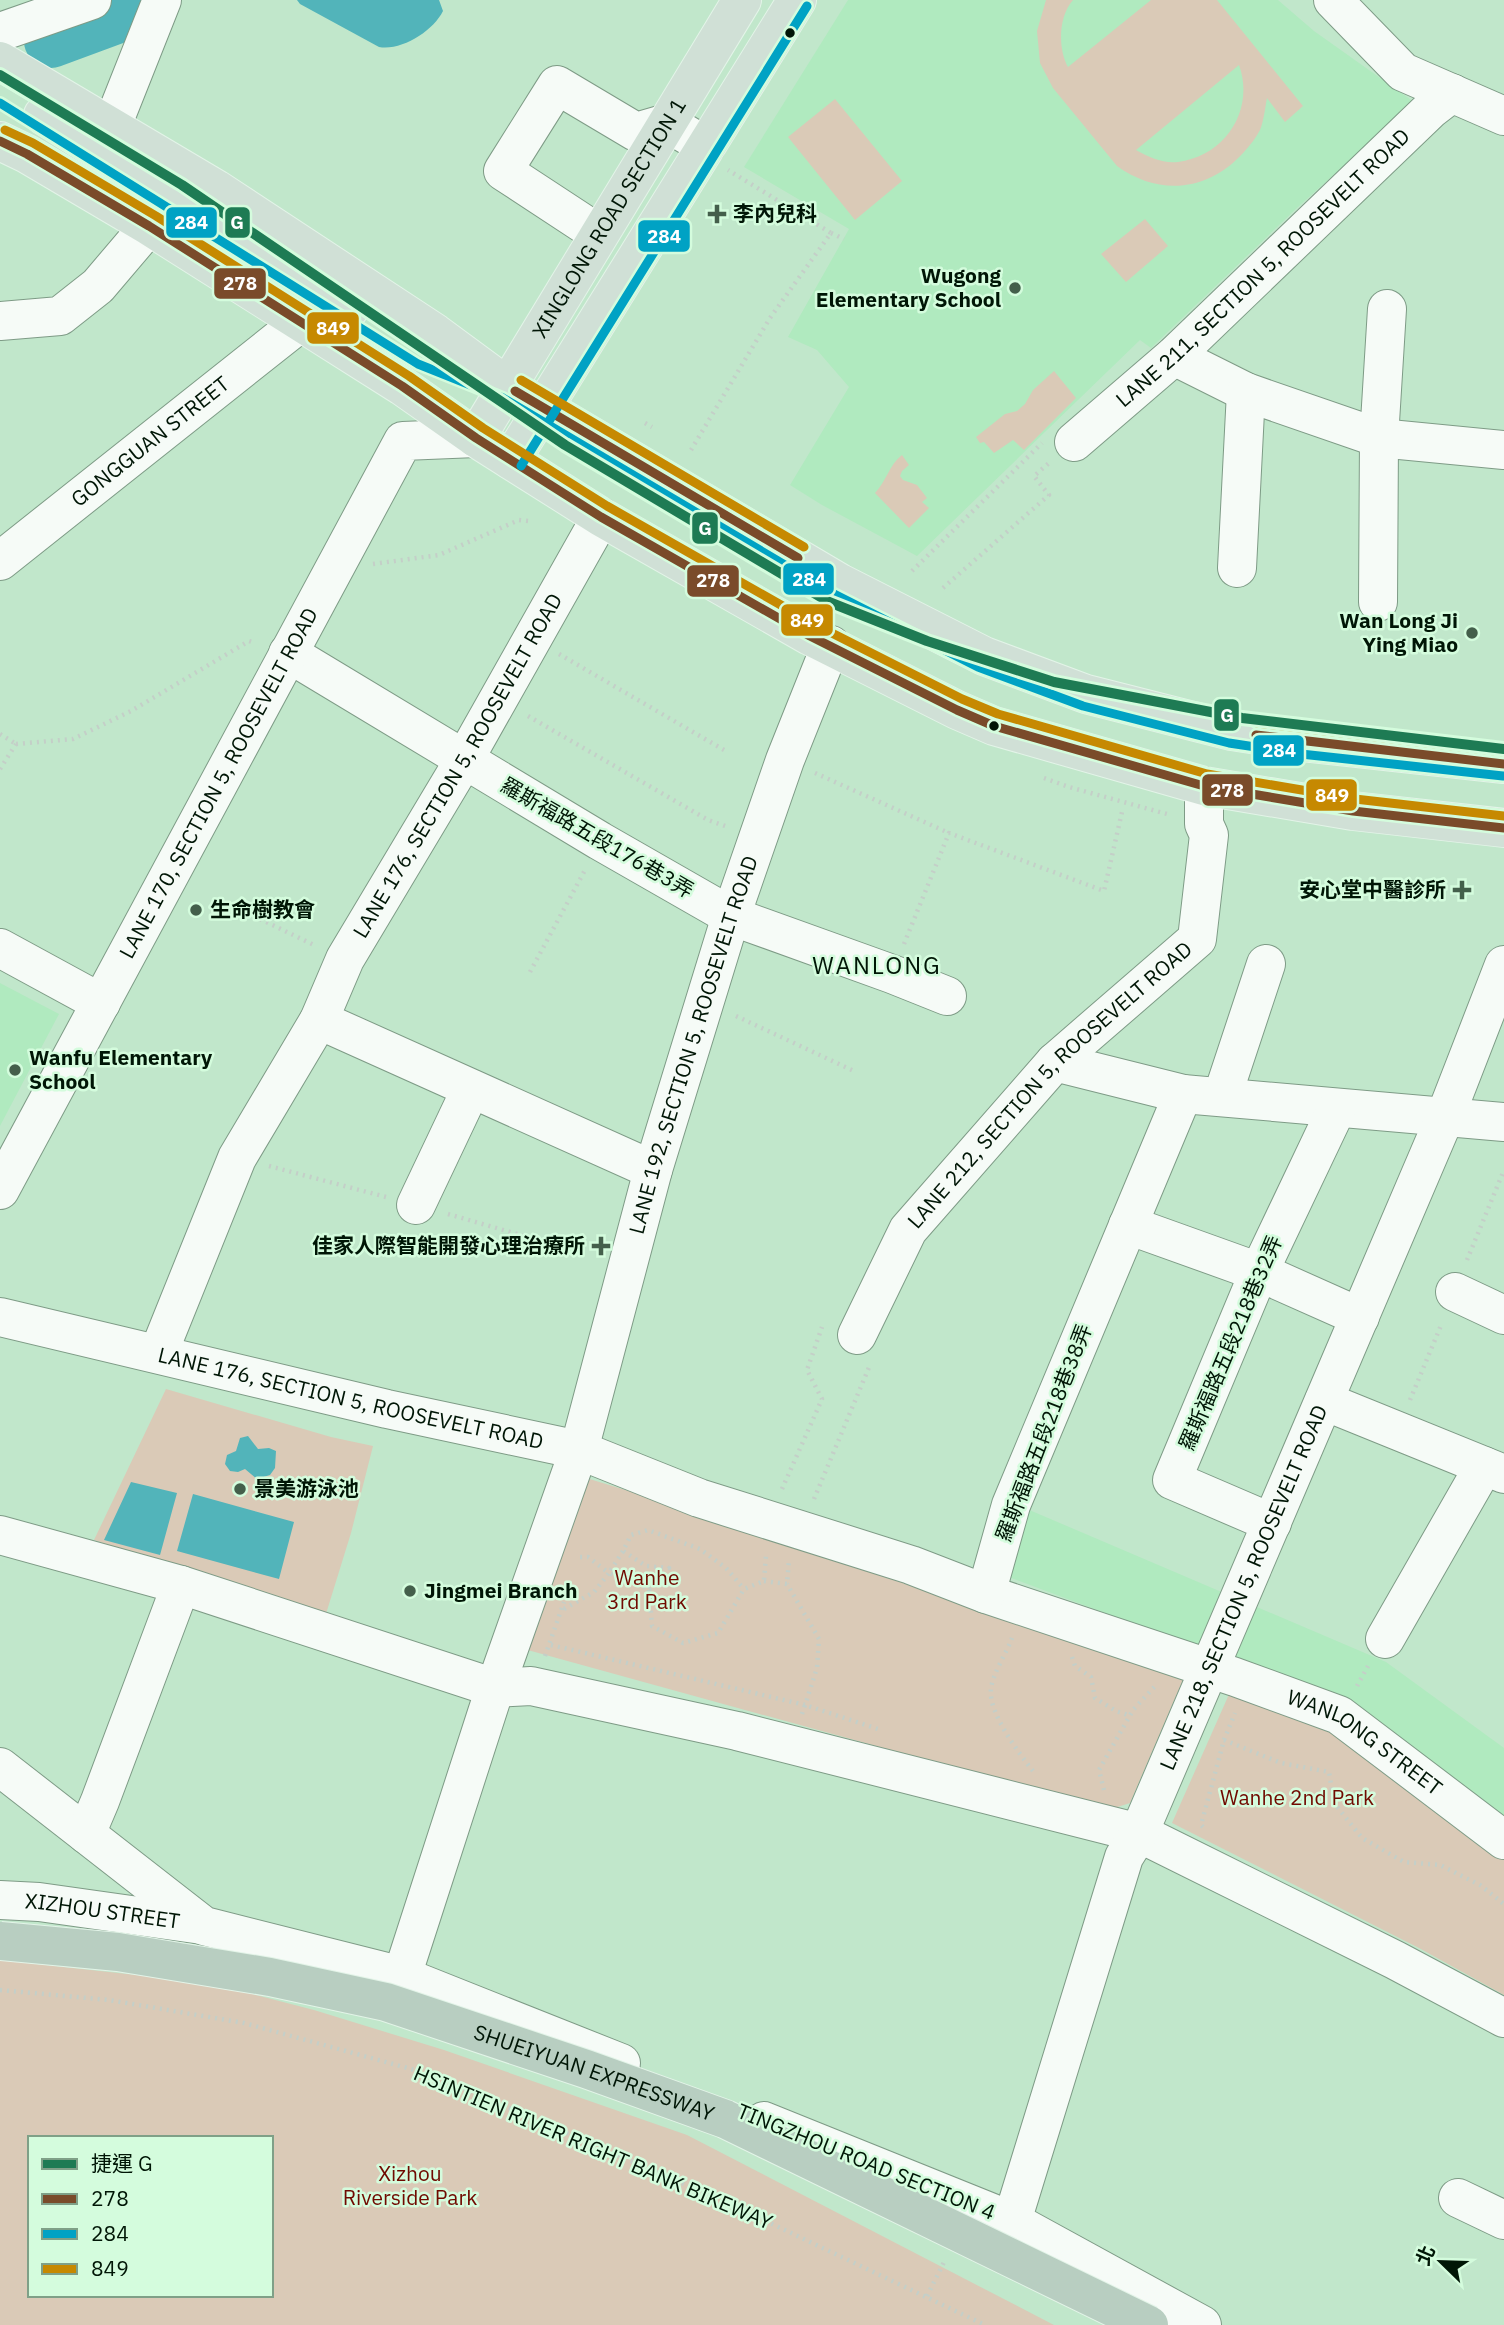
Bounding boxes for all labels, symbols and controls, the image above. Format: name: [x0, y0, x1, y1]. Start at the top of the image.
unlabelled marker: [783, 26, 797, 40]
street label: XINGLONG ROAD SECTION 1: [525, 93, 692, 343]
street label: LANE 211, SECTION 5, ROOSEVELT ROAD: [1110, 122, 1415, 413]
place label: 李內兒科: [733, 199, 817, 227]
marker: 李內兒科: [707, 204, 727, 224]
line badge: 284: [165, 206, 218, 239]
line badge: G: [224, 206, 251, 239]
text: 284: [174, 210, 208, 234]
text: G: [230, 210, 244, 234]
line badge: 284: [637, 219, 691, 253]
text: 284: [647, 224, 681, 248]
place label: Wugong Elementary School: [816, 261, 1001, 313]
line badge: 278: [213, 267, 267, 300]
text: 278: [223, 271, 257, 295]
marker: Wugong Elementary School: [1007, 280, 1023, 296]
line badge: 849: [306, 311, 360, 345]
text: 849: [316, 316, 350, 340]
street label: GONGGUAN STREET: [65, 369, 235, 512]
line badge: G: [691, 511, 719, 545]
text: G: [698, 516, 712, 540]
line badge: 284: [782, 562, 835, 596]
line badge: 278: [686, 564, 740, 598]
text: 284: [792, 567, 826, 591]
text: 278: [696, 568, 730, 592]
street label: LANE 176, SECTION 5, ROOSEVELT ROAD: [346, 588, 568, 943]
street label: LANE 170, SECTION 5, ROOSEVELT ROAD: [112, 602, 324, 963]
line badge: 849: [780, 603, 834, 637]
place label: Wan Long Ji Ying Miao: [1339, 606, 1458, 658]
text: 849: [790, 608, 824, 632]
marker: Wan Long Ji Ying Miao: [1464, 625, 1480, 641]
line badge: G: [1213, 698, 1240, 732]
text: G: [1220, 703, 1234, 727]
unlabelled marker: [987, 719, 1001, 733]
line badge: 284: [1252, 734, 1305, 767]
text: 284: [1262, 738, 1296, 762]
street label: 羅斯福路五段176巷3弄: [496, 770, 699, 904]
line badge: 278: [1201, 773, 1254, 807]
text: 278: [1210, 778, 1244, 802]
line badge: 849: [1305, 778, 1358, 812]
text: 849: [1315, 783, 1349, 807]
street label: LANE 192, SECTION 5, ROOSEVELT ROAD: [622, 852, 764, 1237]
place label: 安心堂中醫診所: [1299, 875, 1446, 903]
marker: 安心堂中醫診所: [1452, 880, 1472, 900]
place label: 生命樹教會: [210, 895, 315, 923]
marker: 生命樹教會: [188, 902, 204, 918]
street label: LANE 212, SECTION 5, ROOSEVELT ROAD: [901, 935, 1197, 1234]
district label: WANLONG: [812, 949, 942, 981]
place label: Wanfu Elementary School: [29, 1043, 213, 1095]
marker: Wanfu Elementary School: [7, 1062, 23, 1078]
place label: 佳家人際智能開發心理治療所: [312, 1231, 585, 1259]
street label: 羅斯福路五段218巷32弄: [1172, 1231, 1288, 1454]
marker: 佳家人際智能開發心理治療所: [591, 1236, 611, 1256]
street label: 羅斯福路五段218巷38弄: [989, 1320, 1098, 1545]
street label: LANE 176, SECTION 5, ROOSEVELT ROAD: [155, 1340, 546, 1455]
street label: LANE 218, SECTION 5, ROOSEVELT ROAD: [1153, 1400, 1333, 1774]
place label: 景美游泳池: [254, 1474, 359, 1502]
marker: 景美游泳池: [232, 1481, 248, 1497]
park label: Wanhe 3rd Park: [607, 1563, 687, 1615]
place label: Jingmei Branch: [424, 1576, 577, 1604]
marker: Jingmei Branch: [402, 1583, 418, 1599]
street label: WANLONG STREET: [1283, 1682, 1448, 1801]
park label: Wanhe 2nd Park: [1220, 1783, 1374, 1811]
street label: XIZHOU STREET: [24, 1886, 182, 1935]
street label: SHUEIYUAN EXPRESSWAY: [470, 2017, 719, 2127]
street label: HSINTIEN RIVER RIGHT BANK BIKEWAY: [410, 2059, 778, 2236]
street label: TINGZHOU ROAD SECTION 4: [733, 2096, 1000, 2226]
legend: [28, 2136, 273, 2297]
text: 捷運 G: [91, 2149, 153, 2177]
park label: Xizhou Riverside Park: [343, 2159, 477, 2211]
text: 278: [91, 2184, 129, 2212]
text: 284: [91, 2219, 129, 2247]
north arrow: [1406, 2227, 1476, 2297]
text: 北: [1411, 2242, 1440, 2269]
text: 849: [91, 2254, 129, 2282]

